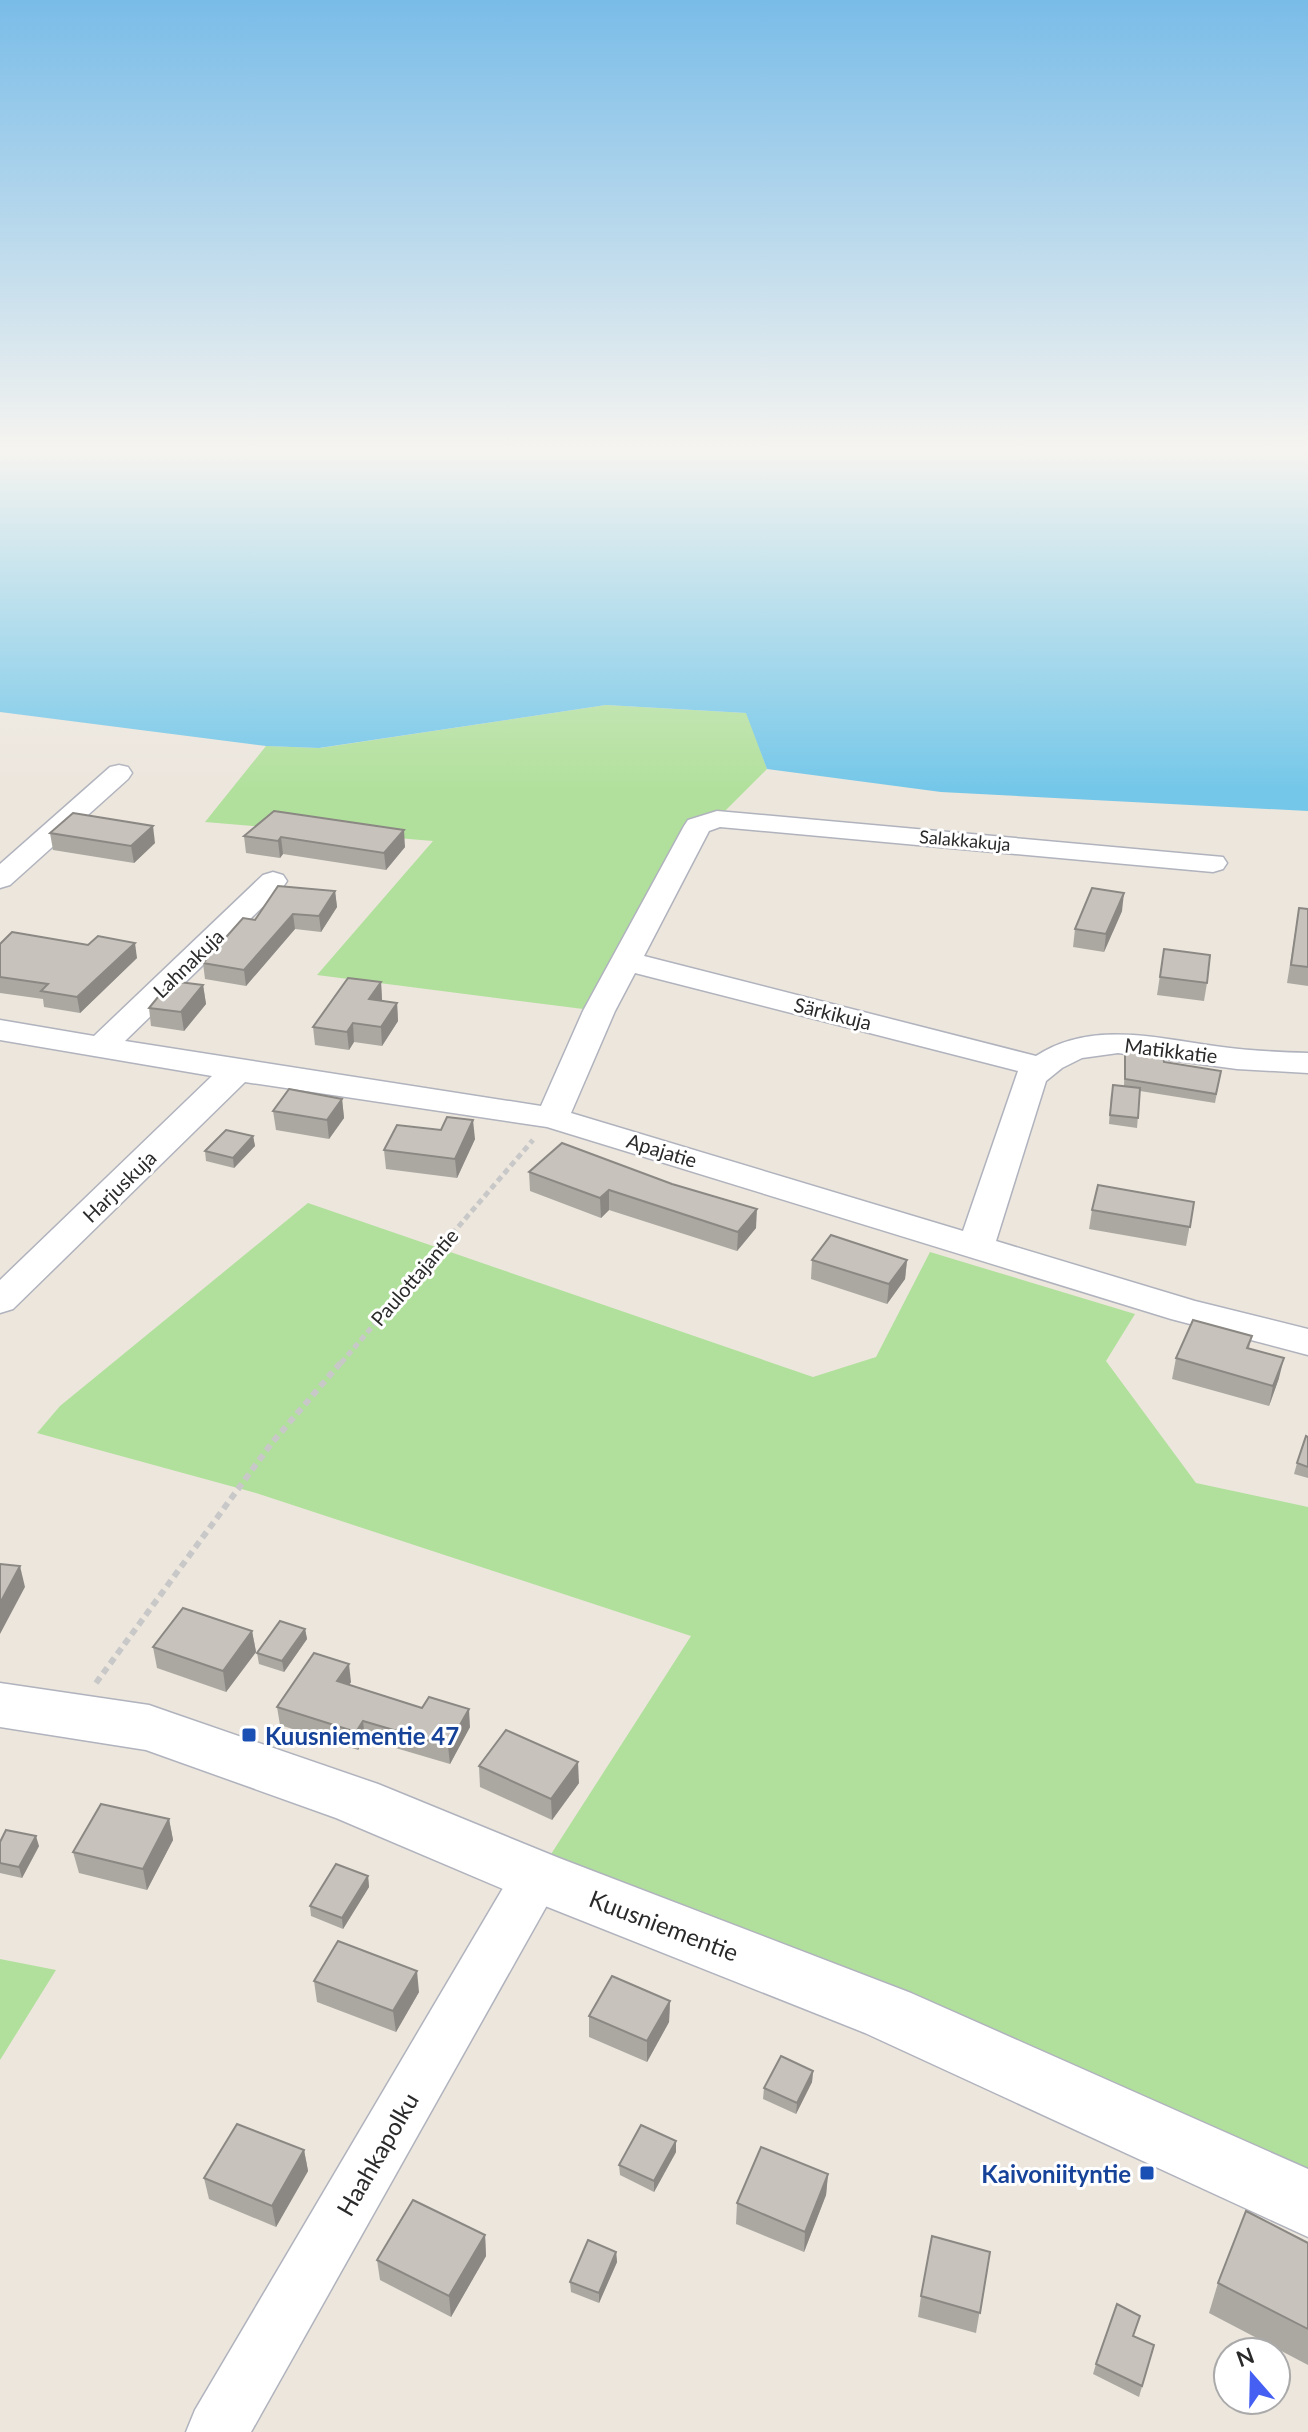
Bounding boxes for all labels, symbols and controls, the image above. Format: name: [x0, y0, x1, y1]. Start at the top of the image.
street label: Salakkakuja: [918, 825, 1012, 855]
street label: Lahnakuja: [148, 924, 228, 1002]
street label: Särkikuja: [792, 992, 874, 1034]
street label: Matikkatie: [1123, 1032, 1219, 1068]
street label: Apajatie: [624, 1128, 700, 1172]
street label: Harjuskuja: [77, 1145, 161, 1227]
street label: Paulottajantie: [365, 1224, 463, 1330]
place label: Kuusniementie 47: [265, 1721, 459, 1750]
marker: Kuusniementie 47: [240, 1726, 258, 1744]
street label: Kuusniementie: [585, 1883, 743, 1967]
street label: Haahkapolku: [330, 2087, 424, 2221]
place label: Kaivoniityntie: [981, 2159, 1131, 2188]
marker: Kaivoniityntie: [1138, 2164, 1156, 2182]
north arrow: [1212, 2336, 1292, 2416]
text: N: [1232, 2341, 1258, 2372]

